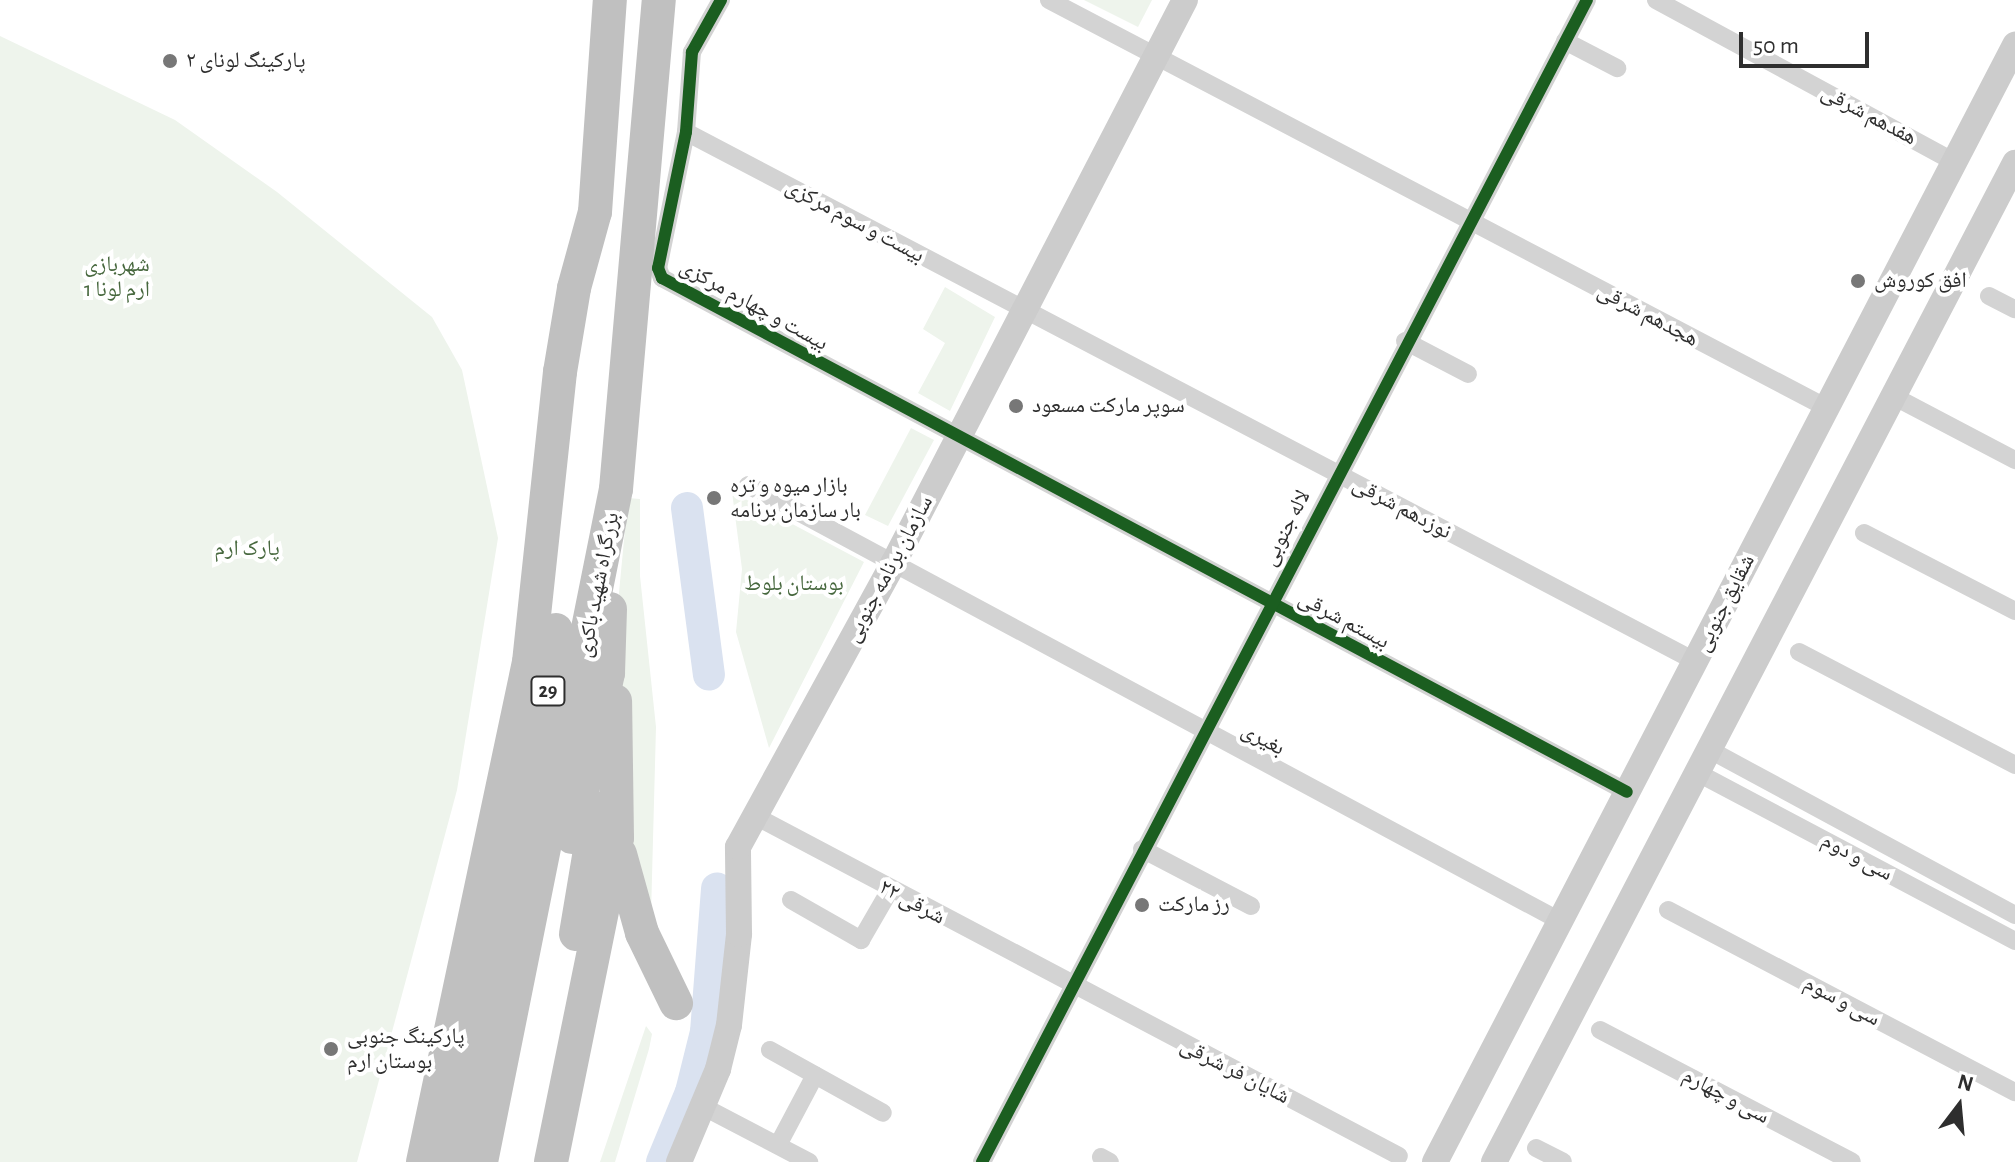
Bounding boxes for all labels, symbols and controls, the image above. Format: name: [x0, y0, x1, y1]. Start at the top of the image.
scale bar: [1743, 16, 1873, 66]
text: 50 m: [1753, 34, 1799, 58]
place label: پارکینگ لونای ۲: [186, 48, 305, 74]
marker: پارکینگ لونای ۲: [161, 52, 179, 70]
street label: هفدهم شرقی: [1817, 79, 1921, 151]
street label: بیست و سوم مرکزی: [781, 173, 929, 269]
park label: شهربازی ارم لونا 1: [84, 251, 150, 302]
street label: بیست و چهارم مرکزی: [675, 253, 833, 357]
place label: افق کوروش: [1874, 268, 1967, 294]
marker: افق کوروش: [1849, 272, 1867, 290]
street label: هجدهم شرقی: [1593, 277, 1703, 353]
place label: سوپر مارکت مسعود: [1032, 393, 1185, 419]
marker: سوپر مارکت مسعود: [1007, 397, 1025, 415]
street label: نوزدهم شرقی: [1348, 471, 1456, 545]
place label: بازار میوه و تره بار سازمان برنامه: [730, 472, 861, 524]
street label: لاله جنوبی: [1256, 486, 1316, 570]
marker: بازار میوه و تره بار سازمان برنامه: [705, 489, 723, 507]
street label: سازمان برنامه جنوبی: [839, 491, 939, 647]
street label: بزرگراه شهید باکری: [571, 510, 625, 660]
park label: پارک ارم: [214, 536, 280, 562]
street label: شقایق جنوبی: [1689, 550, 1761, 656]
park label: بوستان بلوط: [744, 571, 844, 597]
street label: بیستم شرقی: [1294, 585, 1394, 655]
road number: 29: [530, 675, 566, 707]
street label: بغیری: [1237, 717, 1289, 761]
street label: سی و دوم: [1817, 827, 1897, 887]
street label: ۲۲ شرقی: [874, 874, 950, 930]
place label: رز مارکت: [1158, 892, 1230, 918]
marker: رز مارکت: [1133, 896, 1151, 914]
street label: سی و سوم: [1799, 970, 1885, 1032]
place label: پارکینگ جنوبی بوستان ارم: [347, 1023, 465, 1074]
street label: شایان فر شرقی: [1176, 1032, 1294, 1110]
marker: پارکینگ جنوبی بوستان ارم: [322, 1040, 340, 1058]
street label: سی و چهارم: [1678, 1062, 1774, 1130]
north arrow: [1919, 1066, 1999, 1146]
text: N: [1955, 1070, 1976, 1096]

